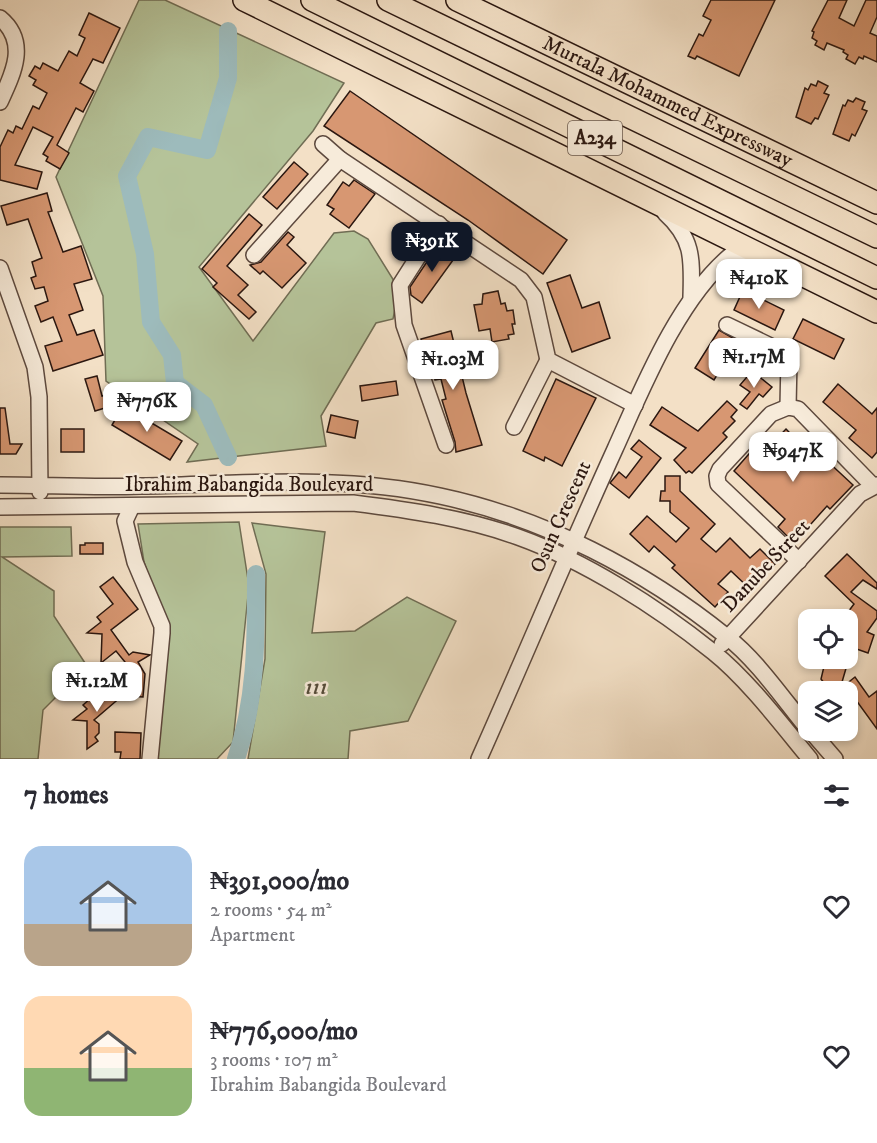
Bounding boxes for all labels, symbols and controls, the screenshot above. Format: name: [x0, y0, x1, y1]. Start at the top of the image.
street label: Murtala Mohammed Expressway: [538, 30, 798, 174]
road number: A234: [568, 121, 622, 155]
pin: ₦391K: [390, 222, 474, 273]
text: ₦391K: [405, 229, 459, 254]
pin: ₦410K: [717, 259, 801, 310]
text: ₦410K: [730, 266, 788, 291]
pin: ₦1.17M: [705, 338, 803, 389]
pin: ₦1.03M: [404, 340, 502, 391]
text: ₦1.17M: [723, 345, 785, 370]
text: ₦1.03M: [421, 347, 485, 372]
pin: ₦776K: [105, 382, 189, 433]
text: ₦776K: [117, 389, 177, 414]
pin: ₦947K: [751, 432, 835, 483]
text: ₦947K: [763, 439, 823, 464]
street label: Osun Crescent: [525, 457, 597, 577]
street label: Ibrahim Babangida Boulevard: [125, 472, 374, 498]
street label: Danube Street: [716, 514, 816, 618]
map controls: [798, 609, 858, 741]
button: locate: [798, 609, 858, 669]
pin: ₦1.12M: [48, 662, 146, 713]
text: ₦1.12M: [66, 669, 128, 694]
park label: 111: [305, 675, 327, 701]
button: layers: [798, 681, 858, 741]
text: 7 homes: [24, 779, 108, 812]
icon: filters: [820, 779, 853, 812]
text: ₦391,000/mo: [210, 865, 349, 898]
icon: home: [72, 870, 144, 942]
icon: heart: [820, 890, 853, 923]
text: 2 rooms · 54 m²: [210, 898, 332, 923]
text: Apartment: [210, 923, 295, 948]
text: ₦776,000/mo: [210, 1015, 358, 1048]
icon: home: [72, 1020, 144, 1092]
icon: heart: [820, 1040, 853, 1073]
text: 3 rooms · 107 m²: [210, 1048, 338, 1073]
text: Ibrahim Babangida Boulevard: [210, 1073, 446, 1098]

